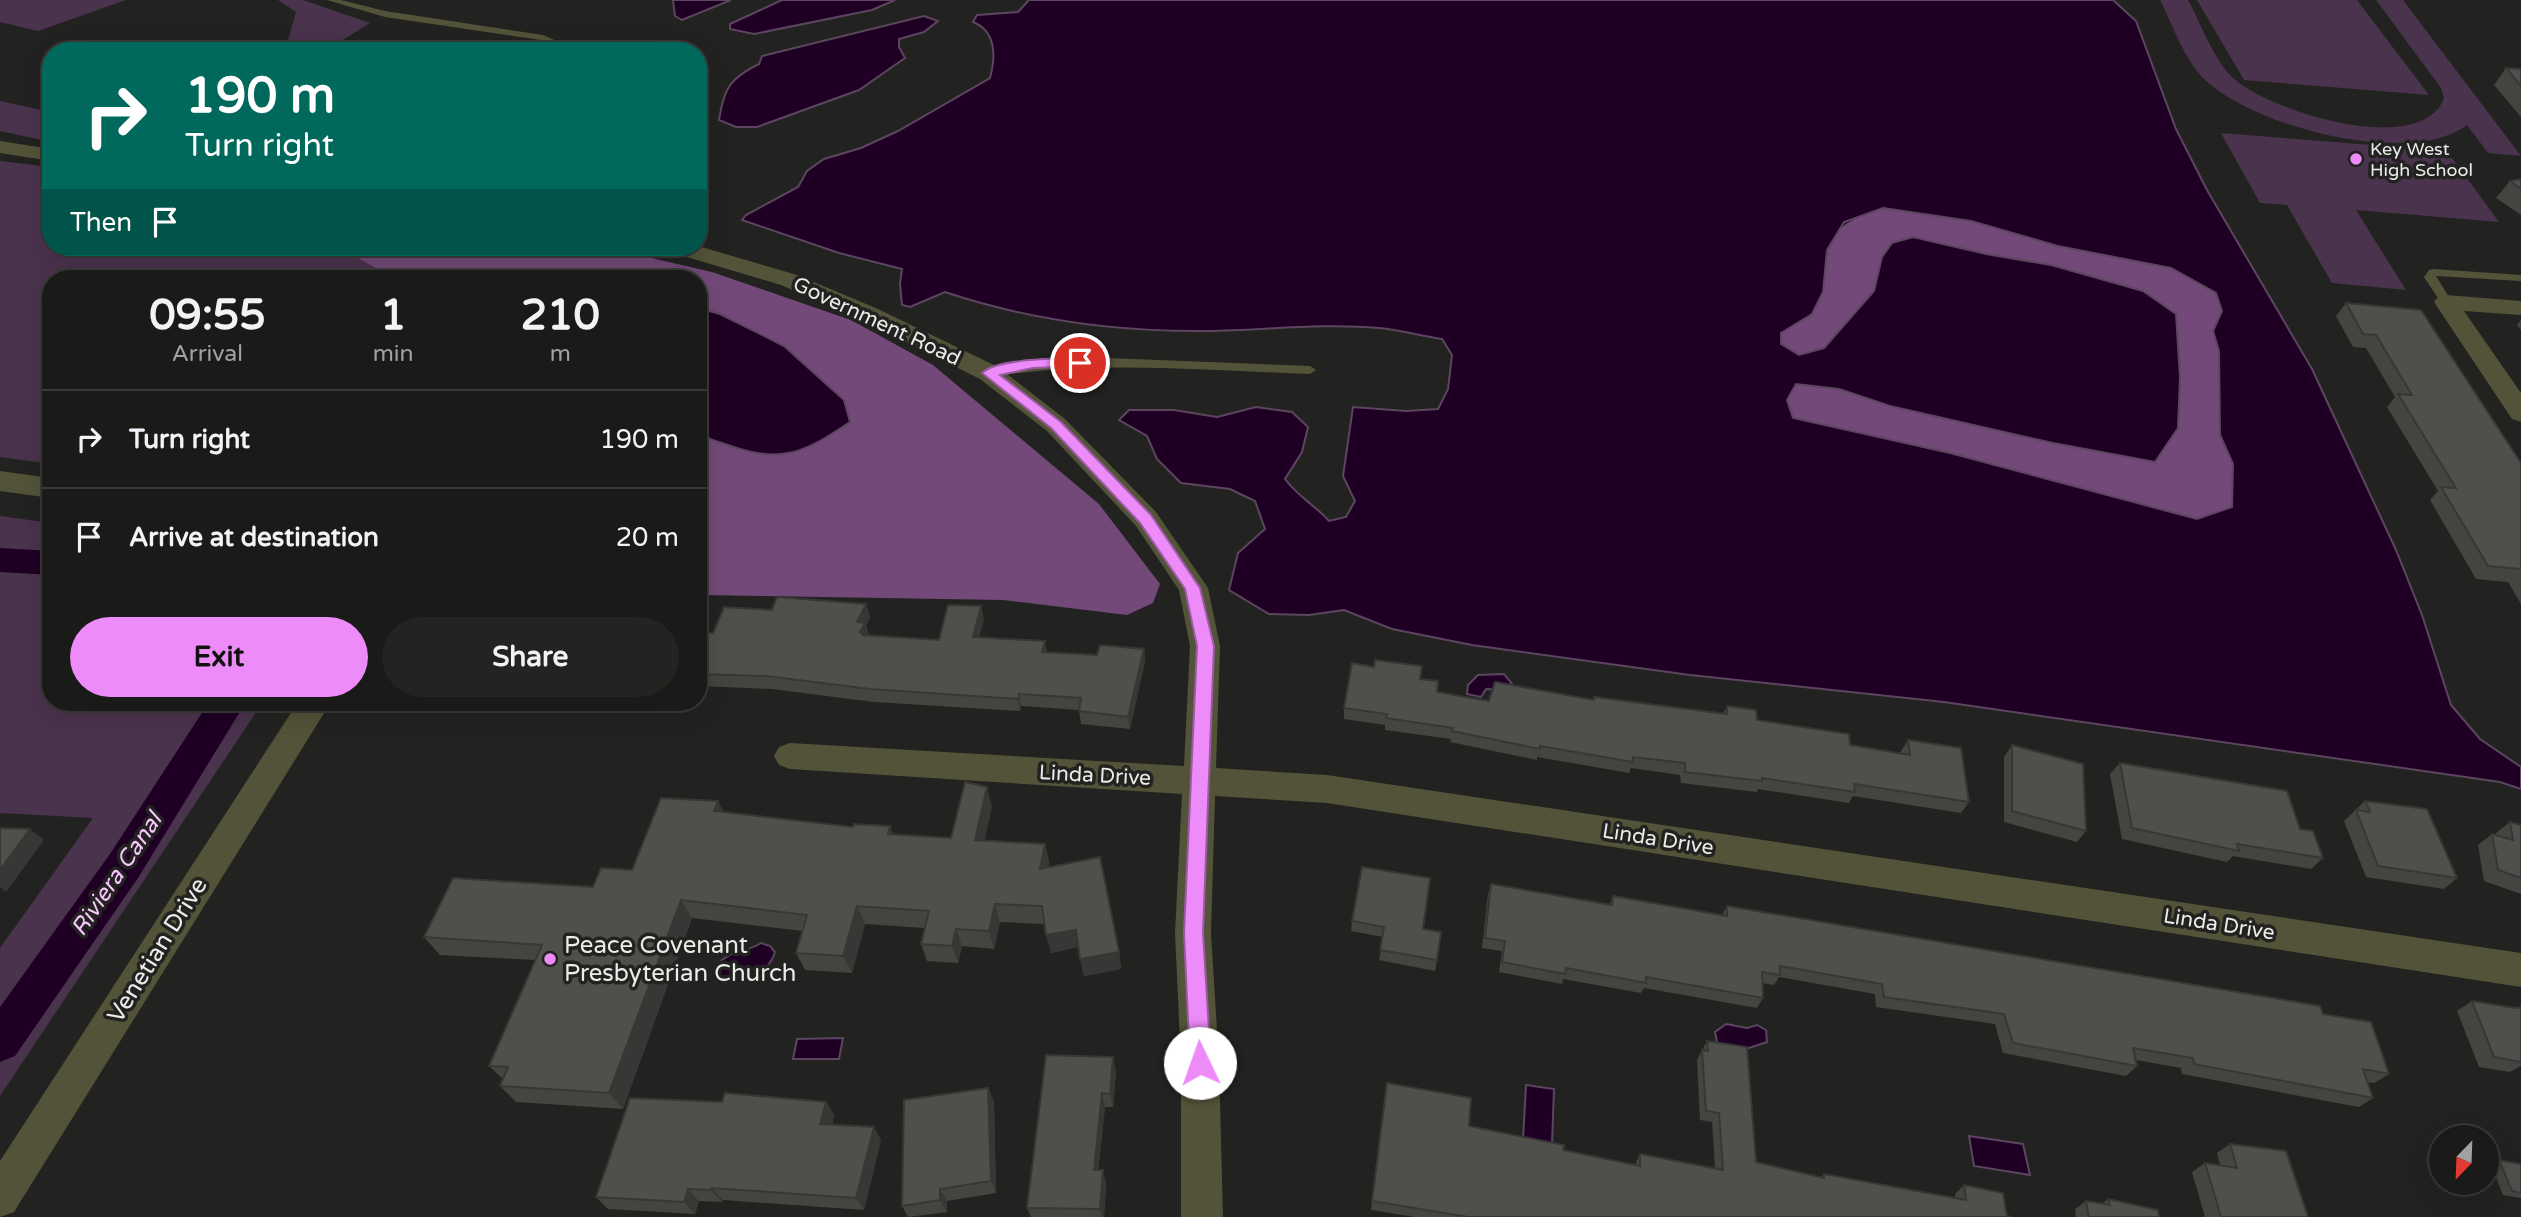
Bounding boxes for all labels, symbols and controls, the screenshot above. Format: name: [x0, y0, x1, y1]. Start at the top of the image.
text: 190 m: [185, 67, 335, 126]
icon: right: [70, 70, 161, 161]
text: Turn right: [185, 127, 334, 165]
place label: Key West High School: [2370, 138, 2473, 181]
marker: Key West High School: [2348, 151, 2364, 167]
icon: arrive: [146, 203, 184, 241]
text: Then: [70, 207, 132, 238]
street label: Government Road: [789, 272, 965, 371]
text: 09:55: [149, 290, 266, 341]
text: 1: [380, 290, 406, 341]
text: 210: [521, 290, 600, 341]
pin: [1050, 333, 1110, 393]
text: Arrival: [172, 340, 243, 368]
text: min: [373, 340, 414, 368]
text: m: [550, 340, 571, 368]
icon: arrive: [1061, 344, 1099, 382]
icon: right: [70, 420, 108, 458]
text: Turn right: [129, 424, 250, 455]
text: 190 m: [599, 424, 679, 455]
icon: arrive: [70, 518, 108, 556]
text: Arrive at destination: [129, 522, 379, 553]
text: 20 m: [616, 522, 679, 553]
button: Exit: [70, 617, 368, 697]
button: Share: [382, 617, 679, 697]
street label: Linda Drive: [1038, 760, 1152, 791]
water label: Riviera Canal: [65, 806, 169, 941]
street label: Linda Drive: [1600, 818, 1715, 861]
street label: Venetian Drive: [101, 872, 214, 1028]
street label: Linda Drive: [2161, 903, 2276, 946]
place label: Peace Covenant Presbyterian Church: [564, 931, 796, 988]
marker: Peace Covenant Presbyterian Church: [542, 951, 558, 967]
position arrow: [1163, 1026, 1237, 1100]
north arrow: [2429, 1125, 2499, 1195]
map controls: [2429, 1125, 2499, 1195]

